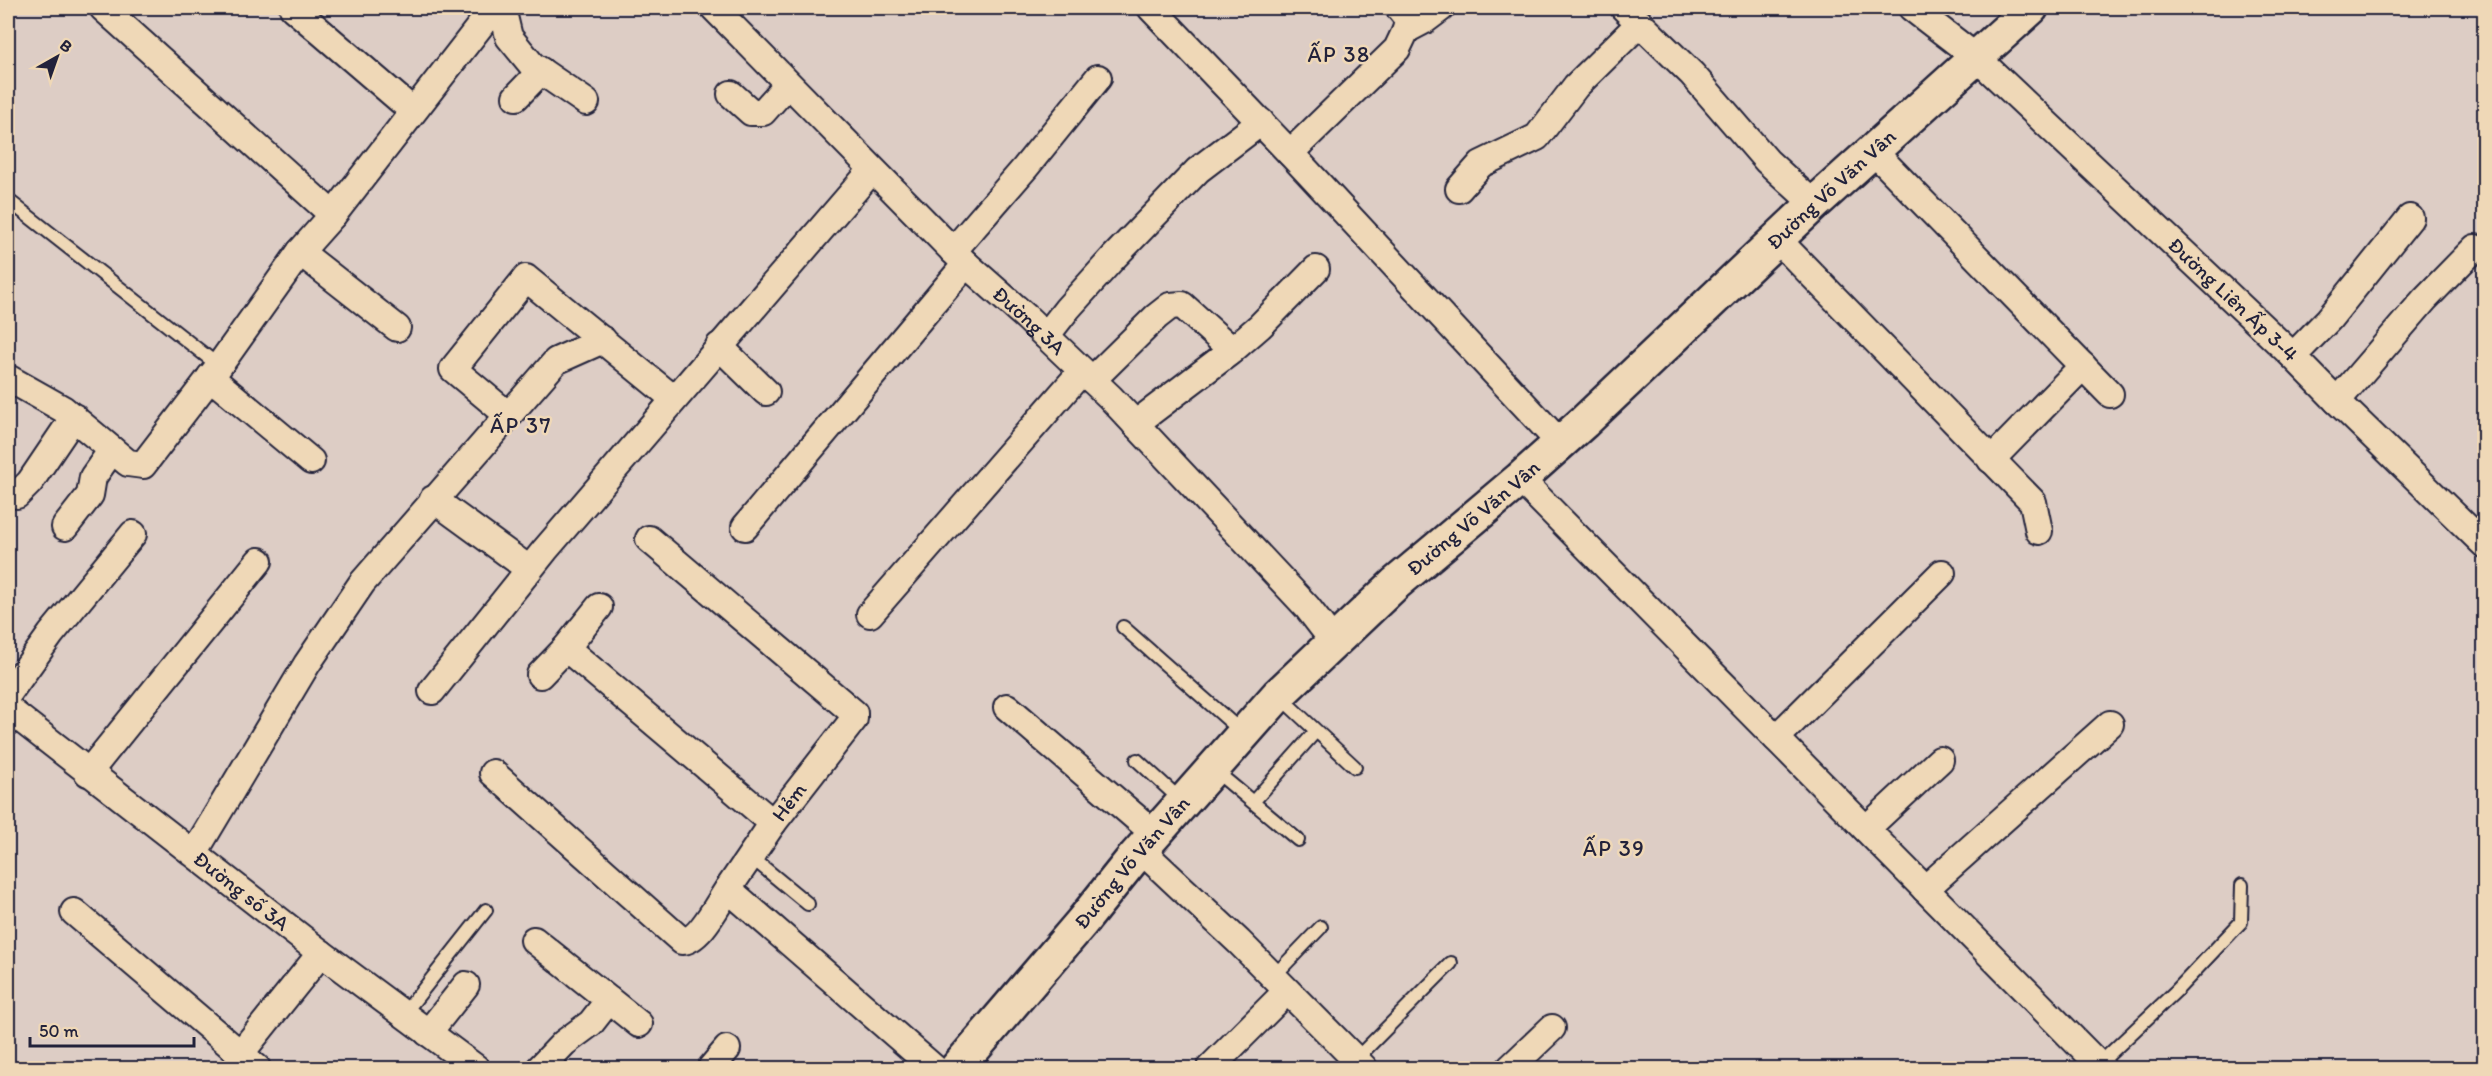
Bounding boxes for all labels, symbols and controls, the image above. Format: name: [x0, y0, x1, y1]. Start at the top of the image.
north arrow: [27, 27, 87, 87]
text: B: [56, 35, 77, 57]
district label: ẤP 38: [1307, 41, 1371, 68]
street label: Đường Võ Văn Vân: [1761, 123, 1901, 254]
street label: Đường Liên Ấp 3-4: [2163, 232, 2304, 367]
street label: Đường 3A: [988, 281, 1071, 360]
district label: ẤP 37: [490, 412, 552, 439]
street label: Đường Võ Văn Vân: [1402, 454, 1545, 581]
street label: Hẻm: [766, 777, 811, 826]
street label: Đường Võ Văn Vân: [1069, 790, 1195, 934]
district label: ẤP 39: [1583, 835, 1645, 862]
street label: Đường số 3A: [189, 846, 295, 936]
scale bar: [30, 1010, 194, 1048]
text: 50 m: [39, 1020, 79, 1042]

